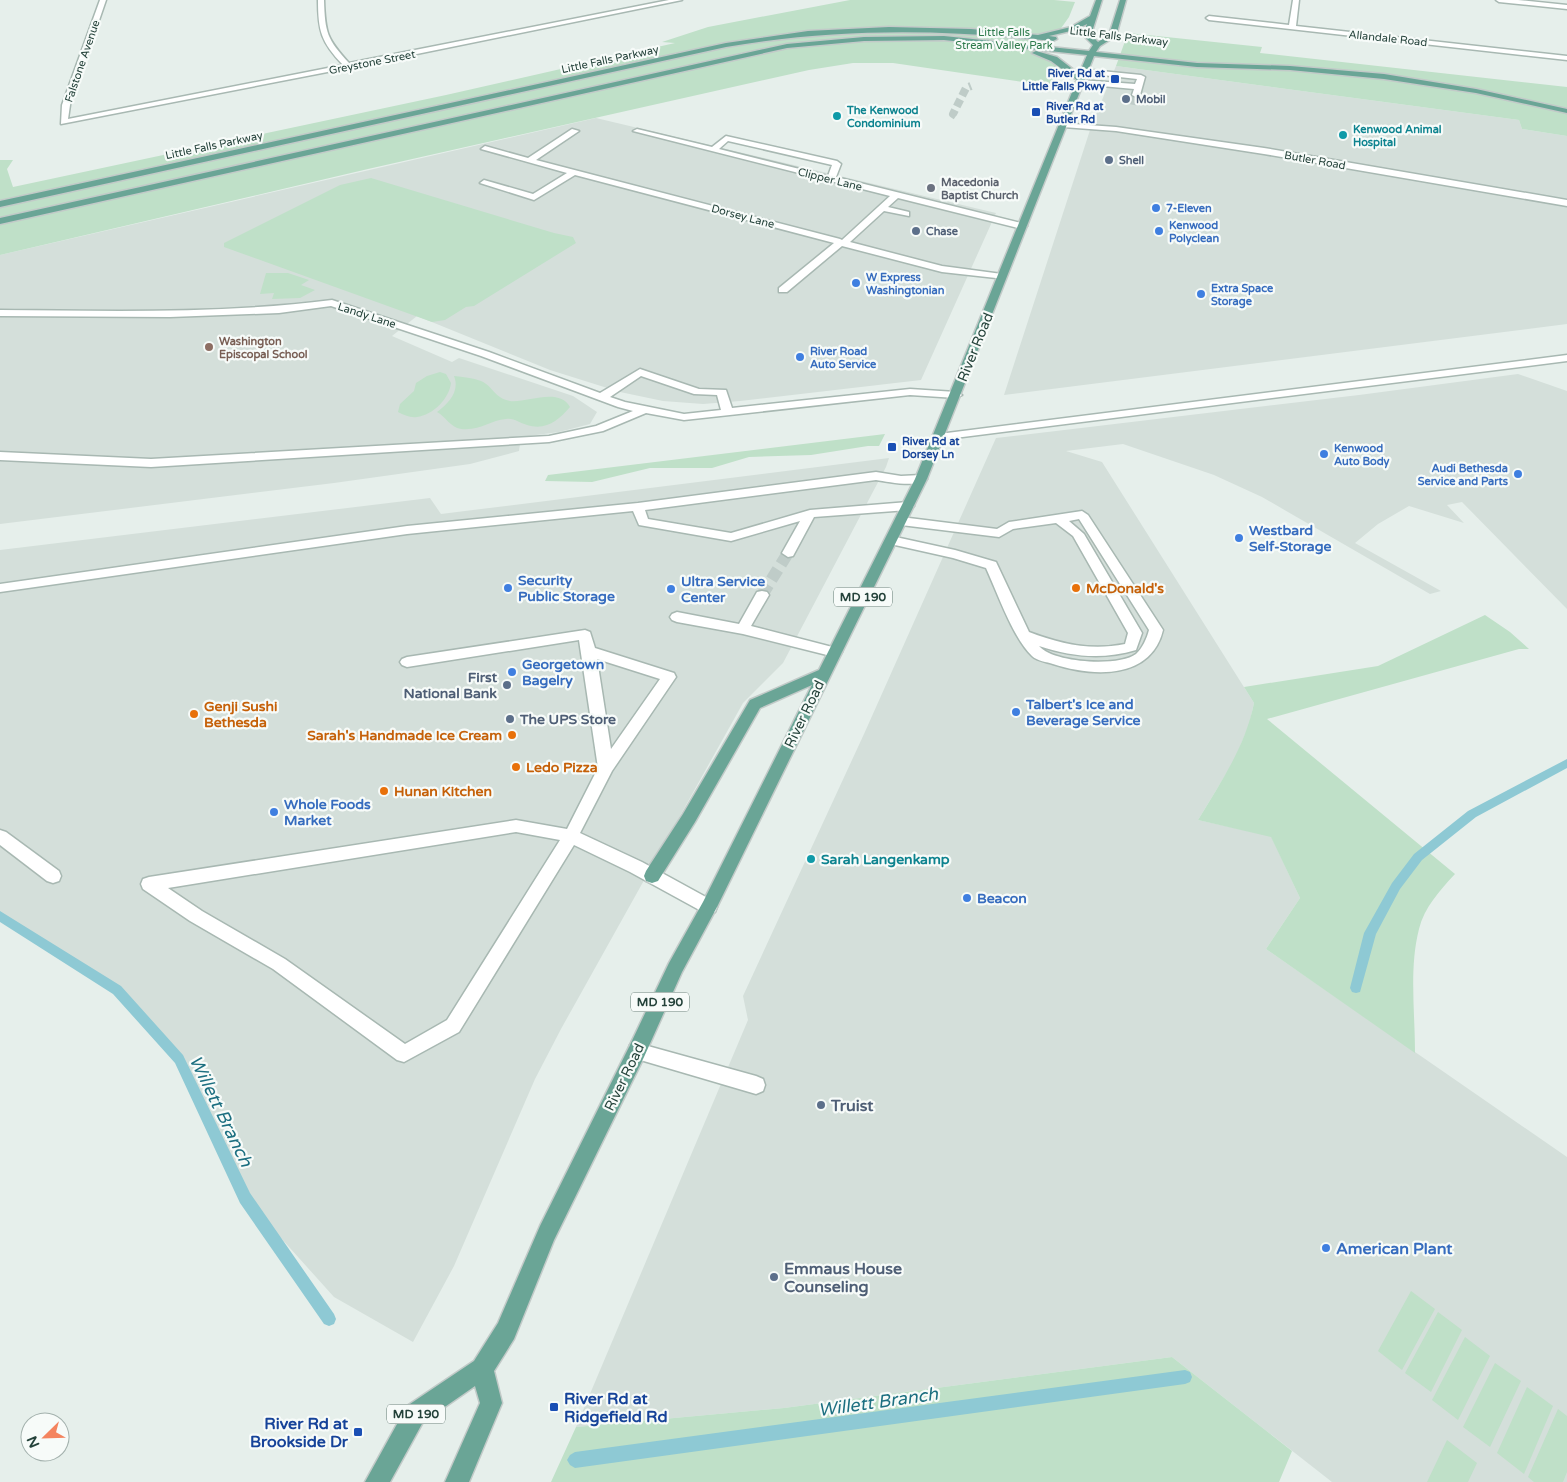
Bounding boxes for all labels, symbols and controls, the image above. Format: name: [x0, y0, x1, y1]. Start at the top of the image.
street label: Falstone Avenue: [62, 18, 103, 104]
street label: Little Falls Parkway: [1069, 24, 1169, 49]
park label: Little Falls Stream Valley Park: [955, 26, 1053, 52]
street label: Allandale Road: [1348, 28, 1428, 49]
street label: Little Falls Parkway: [560, 43, 660, 76]
street label: Greystone Street: [328, 48, 416, 77]
place label: River Rd at Little Falls Pkwy: [1022, 67, 1106, 94]
marker: River Rd at Little Falls Pkwy: [1109, 73, 1121, 85]
marker: Mobil: [1120, 93, 1132, 105]
place label: Mobil: [1136, 93, 1166, 106]
place label: River Rd at Butler Rd: [1046, 100, 1104, 126]
place label: The Kenwood Condominium: [846, 104, 921, 130]
marker: River Rd at Butler Rd: [1030, 106, 1042, 118]
marker: The Kenwood Condominium: [831, 110, 843, 122]
place label: Kenwood Animal Hospital: [1353, 123, 1442, 150]
street label: Little Falls Parkway: [164, 129, 264, 162]
marker: Kenwood Animal Hospital: [1337, 129, 1349, 141]
street label: Butler Road: [1283, 149, 1347, 172]
marker: Shell: [1103, 154, 1115, 166]
place label: Shell: [1119, 154, 1144, 167]
street label: Clipper Lane: [796, 165, 863, 194]
place label: Macedonia Baptist Church: [941, 176, 1019, 203]
marker: Macedonia Baptist Church: [925, 182, 937, 194]
street label: Dorsey Lane: [710, 202, 776, 231]
marker: 7-Eleven: [1150, 202, 1162, 214]
place label: 7-Eleven: [1166, 202, 1212, 215]
place label: Kenwood Polyclean: [1169, 219, 1220, 246]
marker: Chase: [910, 225, 922, 237]
place label: Chase: [926, 225, 959, 238]
marker: Kenwood Polyclean: [1153, 225, 1165, 237]
place label: W Express Washingtonian: [866, 271, 945, 298]
marker: W Express Washingtonian: [850, 277, 862, 289]
place label: Extra Space Storage: [1211, 282, 1274, 309]
marker: Extra Space Storage: [1195, 288, 1207, 300]
street label: Landy Lane: [336, 300, 398, 331]
street label: River Road: [954, 310, 997, 384]
place label: Washington Episcopal School: [219, 335, 308, 362]
marker: Washington Episcopal School: [203, 341, 215, 353]
place label: River Road Auto Service: [810, 345, 877, 371]
marker: River Road Auto Service: [794, 351, 806, 363]
place label: River Rd at Dorsey Ln: [902, 435, 960, 462]
marker: River Rd at Dorsey Ln: [886, 441, 898, 453]
place label: Kenwood Auto Body: [1334, 442, 1390, 469]
marker: Kenwood Auto Body: [1318, 448, 1330, 460]
place label: Audi Bethesda Service and Parts: [1418, 462, 1509, 488]
marker: Audi Bethesda Service and Parts: [1512, 468, 1524, 480]
place label: Westbard Self-Storage: [1249, 522, 1332, 555]
marker: Westbard Self-Storage: [1233, 532, 1245, 544]
place label: Security Public Storage: [518, 572, 615, 605]
place label: Ultra Service Center: [681, 573, 765, 606]
place label: McDonald's: [1086, 580, 1164, 597]
marker: Security Public Storage: [502, 582, 514, 594]
marker: McDonald's: [1070, 582, 1082, 594]
marker: Ultra Service Center: [665, 583, 677, 595]
road number: MD 190: [834, 588, 892, 606]
place label: Georgetown Bagelry: [522, 656, 604, 689]
marker: Georgetown Bagelry: [506, 666, 518, 678]
place label: First National Bank: [403, 669, 498, 702]
street label: River Road: [781, 678, 828, 751]
marker: First National Bank: [501, 679, 513, 691]
place label: Talbert's Ice and Beverage Service: [1025, 696, 1141, 729]
place label: Genji Sushi Bethesda: [204, 698, 278, 731]
marker: Talbert's Ice and Beverage Service: [1010, 706, 1022, 718]
marker: Genji Sushi Bethesda: [188, 708, 200, 720]
place label: The UPS Store: [519, 711, 616, 728]
marker: The UPS Store: [504, 713, 516, 725]
place label: Sarah's Handmade Ice Cream: [307, 727, 502, 744]
marker: Sarah's Handmade Ice Cream: [506, 729, 518, 741]
place label: Ledo Pizza: [526, 759, 598, 776]
marker: Ledo Pizza: [510, 761, 522, 773]
place label: Hunan Kitchen: [394, 783, 492, 800]
marker: Hunan Kitchen: [378, 785, 390, 797]
place label: Whole Foods Market: [284, 796, 371, 829]
marker: Whole Foods Market: [268, 806, 280, 818]
place label: Sarah Langenkamp: [821, 851, 950, 868]
marker: Sarah Langenkamp: [805, 853, 817, 865]
place label: Beacon: [977, 890, 1027, 907]
marker: Beacon: [961, 892, 973, 904]
road number: MD 190: [631, 992, 689, 1012]
street label: River Road: [601, 1041, 648, 1114]
water label: Willett Branch: [185, 1052, 258, 1171]
place label: Truist: [830, 1096, 874, 1116]
marker: Truist: [815, 1099, 827, 1111]
place label: American Plant: [1336, 1239, 1453, 1259]
marker: American Plant: [1320, 1242, 1332, 1254]
place label: Emmaus House Counseling: [784, 1259, 902, 1297]
marker: Emmaus House Counseling: [768, 1271, 780, 1283]
water label: Willett Branch: [817, 1383, 940, 1421]
place label: River Rd at Ridgefield Rd: [564, 1389, 668, 1427]
marker: River Rd at Ridgefield Rd: [548, 1401, 560, 1413]
road number: MD 190: [387, 1405, 445, 1424]
north arrow: [20, 1412, 70, 1462]
place label: River Rd at Brookside Dr: [250, 1414, 349, 1452]
marker: River Rd at Brookside Dr: [352, 1426, 364, 1438]
text: N: [23, 1433, 44, 1450]

